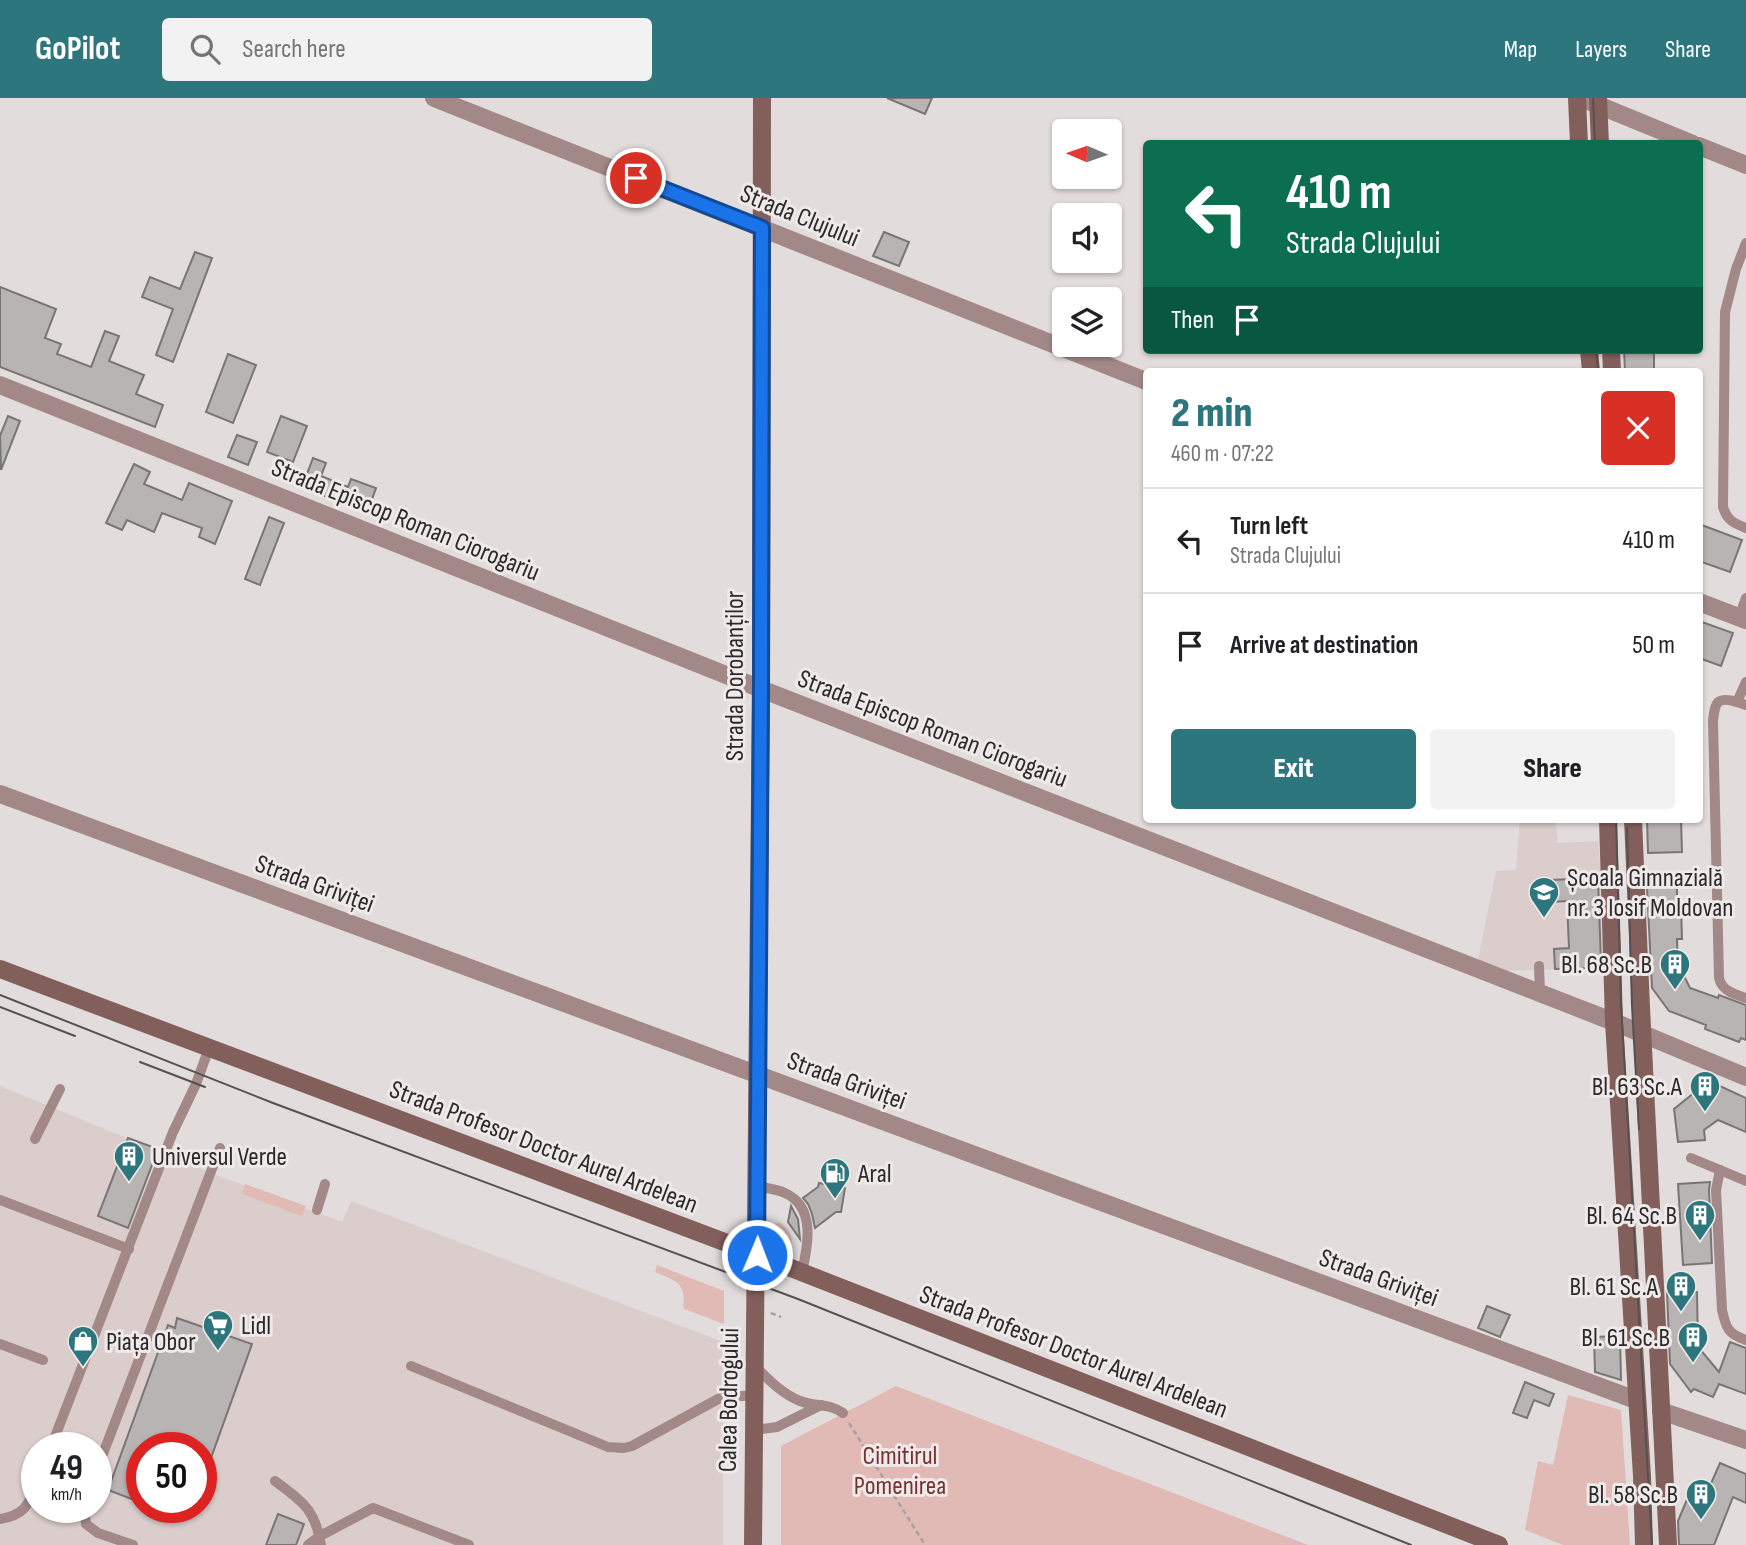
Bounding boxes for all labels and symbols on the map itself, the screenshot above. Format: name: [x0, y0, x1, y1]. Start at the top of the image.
north arrow: [1052, 119, 1122, 189]
pin: [606, 148, 666, 208]
street label: Strada Clujului: [735, 179, 863, 254]
street label: Strada Episcop Roman Ciorogariu: [267, 452, 544, 588]
street label: Strada Dorobanților: [720, 590, 751, 761]
street label: Strada Episcop Roman Ciorogariu: [793, 664, 1072, 795]
street label: Strada Griviței: [251, 849, 378, 920]
place label: Școala Gimnazială nr. 3 Iosif Moldovan: [1567, 863, 1733, 924]
school or university icon: Școala Gimnazială nr. 3 Iosif Moldovan: [1527, 875, 1561, 919]
building icon: Bl. 68 Sc.B: [1658, 947, 1692, 991]
place label: Bl. 68 Sc.B: [1561, 950, 1652, 981]
street label: Strada Griviței: [783, 1046, 910, 1117]
building icon: Bl. 63 Sc.A: [1688, 1069, 1722, 1113]
place label: Bl. 63 Sc.A: [1592, 1072, 1683, 1103]
street label: Strada Profesor Doctor Aurel Ardelean: [385, 1074, 702, 1221]
building icon: Universul Verde: [112, 1139, 146, 1183]
place label: Universul Verde: [152, 1142, 287, 1173]
fuel station icon: Aral: [818, 1156, 852, 1200]
place label: Aral: [857, 1159, 892, 1190]
building icon: Bl. 64 Sc.B: [1683, 1198, 1717, 1242]
place label: Bl. 64 Sc.B: [1586, 1201, 1677, 1232]
position arrow: [720, 1218, 794, 1292]
street label: Strada Griviței: [1315, 1243, 1442, 1314]
building icon: Bl. 61 Sc.A: [1664, 1269, 1698, 1313]
place label: Bl. 61 Sc.A: [1570, 1272, 1659, 1303]
street label: Strada Profesor Doctor Aurel Ardelean: [915, 1279, 1232, 1426]
supermarket icon: Lidl: [201, 1308, 235, 1352]
place label: Lidl: [241, 1311, 271, 1342]
building icon: Bl. 61 Sc.B: [1676, 1320, 1710, 1364]
place label: Bl. 61 Sc.B: [1581, 1323, 1670, 1354]
shop icon: Piața Obor: [66, 1324, 100, 1368]
place label: Piața Obor: [106, 1327, 196, 1358]
street label: Calea Bodrogului: [713, 1328, 746, 1472]
speed limit sign: 50: [126, 1432, 217, 1523]
park label: Cimitirul Pomenirea: [854, 1441, 946, 1502]
building icon: Bl. 58 Sc.B: [1684, 1477, 1718, 1521]
place label: Bl. 58 Sc.B: [1588, 1480, 1678, 1511]

